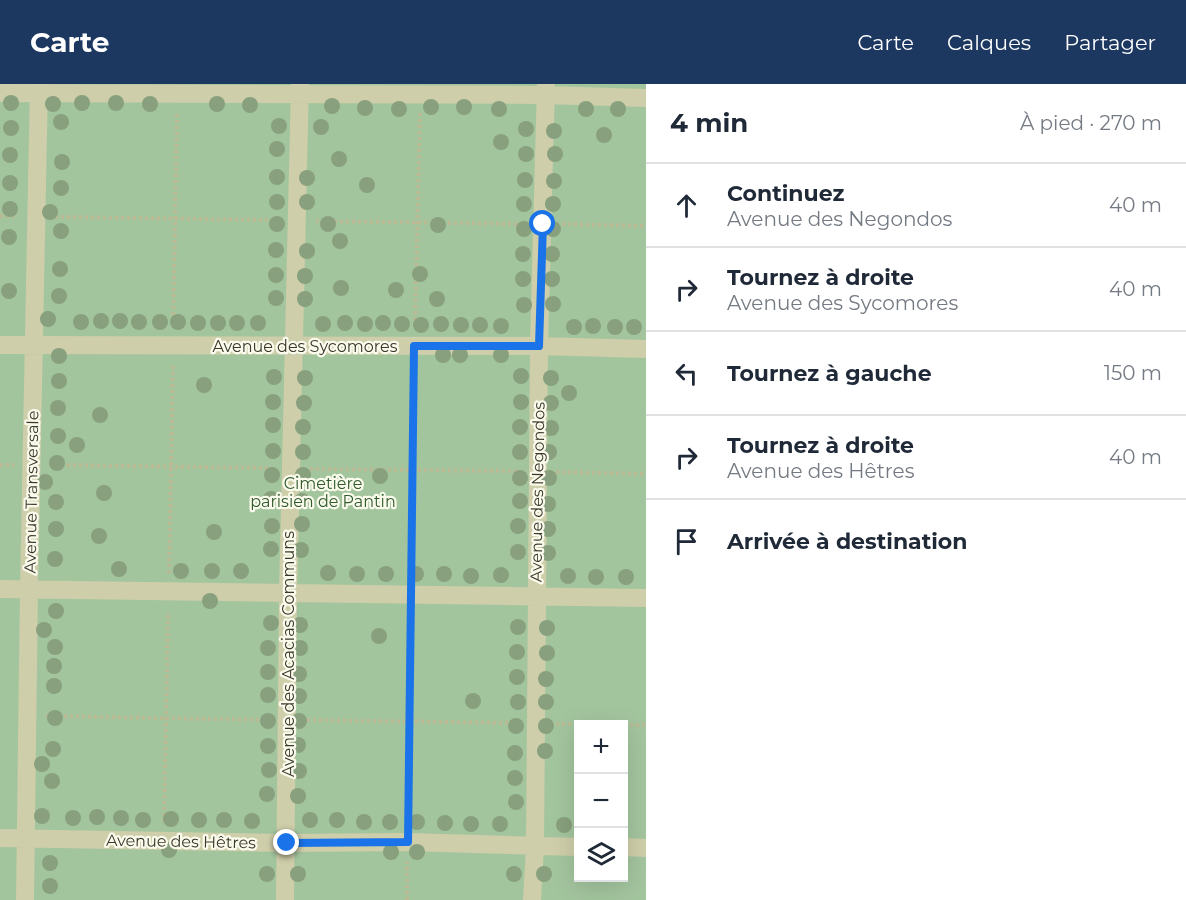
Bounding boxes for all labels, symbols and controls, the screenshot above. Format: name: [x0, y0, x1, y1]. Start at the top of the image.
text: Carte: [30, 25, 109, 59]
text: Carte: [857, 30, 914, 55]
text: Calques: [947, 30, 1031, 55]
text: Partager: [1064, 30, 1156, 55]
text: 4 min: [670, 107, 748, 139]
text: À pied · 270 m: [1020, 111, 1162, 135]
text: Continuez: [727, 180, 844, 207]
icon: ahead: [670, 189, 703, 222]
text: 40 m: [1109, 193, 1162, 217]
text: Avenue des Negondos: [727, 207, 952, 231]
route start: [529, 210, 555, 236]
text: Tournez à droite: [727, 264, 914, 291]
icon: right: [670, 273, 703, 306]
text: 40 m: [1109, 277, 1162, 301]
text: Avenue des Sycomores: [727, 291, 958, 315]
street label: Avenue des Sycomores: [213, 337, 398, 356]
icon: left: [670, 357, 703, 390]
text: Tournez à gauche: [727, 360, 932, 387]
text: 150 m: [1104, 361, 1162, 385]
street label: Avenue des Negondos: [526, 402, 549, 582]
street label: Avenue Transversale: [21, 410, 42, 574]
text: Tournez à droite: [727, 432, 914, 459]
icon: right: [670, 441, 703, 474]
text: 40 m: [1109, 445, 1162, 469]
text: Avenue des Hêtres: [727, 459, 914, 483]
park label: Cimetière parisien de Pantin: [250, 474, 396, 511]
icon: arrive: [670, 525, 703, 558]
text: Arrivée à destination: [727, 528, 967, 555]
street label: Avenue des Acacias Communs: [279, 531, 298, 777]
map controls: [574, 720, 628, 882]
button: +: [574, 720, 628, 774]
button: −: [574, 774, 628, 828]
button: layers: [574, 828, 628, 882]
route end: [273, 829, 299, 855]
street label: Avenue des Hêtres: [106, 831, 256, 852]

